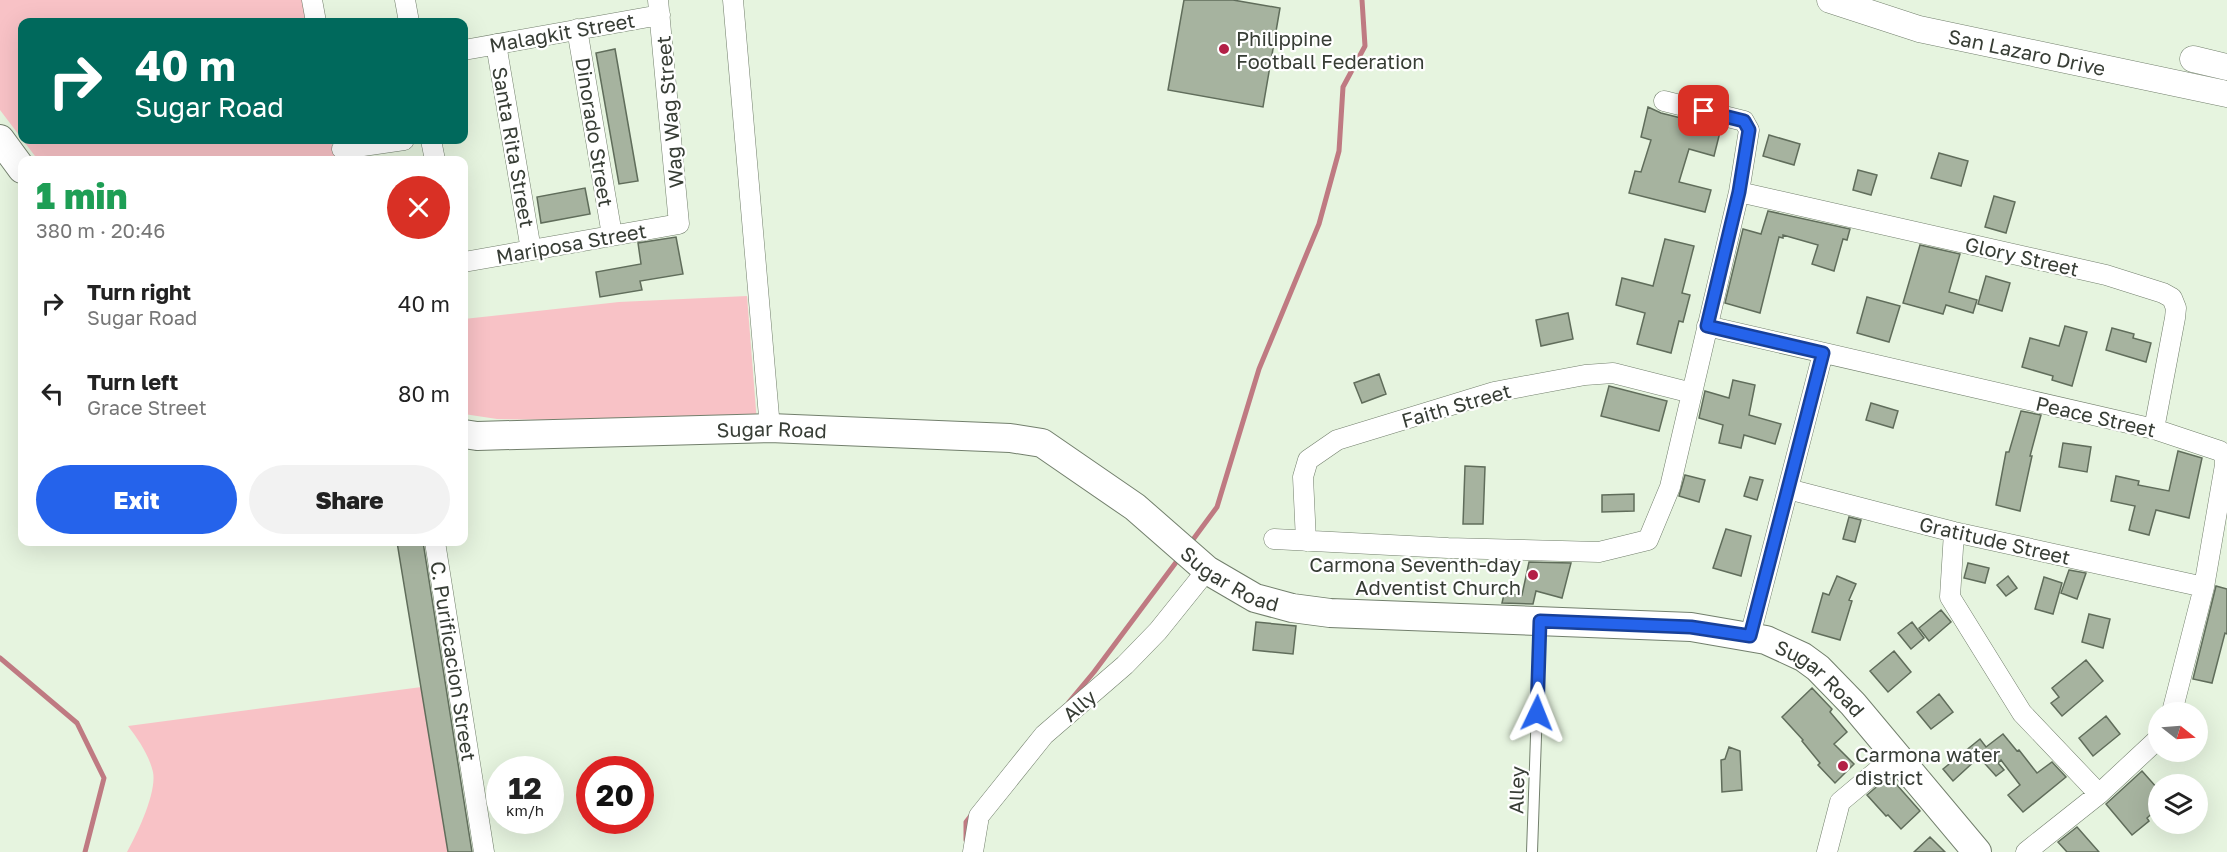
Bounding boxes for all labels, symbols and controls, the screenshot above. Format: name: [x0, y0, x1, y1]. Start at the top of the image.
street label: Malagkit Street: [487, 7, 637, 57]
street label: San Lazaro Drive: [1946, 24, 2108, 80]
place label: Philippine Football Federation: [1236, 26, 1425, 73]
street label: Wag Wag Street: [650, 35, 688, 189]
text: 40 m: [135, 40, 236, 90]
icon: right: [36, 42, 114, 120]
marker: Philippine Football Federation: [1217, 42, 1231, 56]
street label: Dinorado Street: [571, 56, 619, 208]
street label: Santa Rita Street: [488, 65, 540, 229]
pin: [1678, 85, 1729, 136]
text: Sugar Road: [135, 91, 284, 123]
icon: arrive: [1687, 94, 1720, 127]
text: 1 min: [36, 174, 127, 217]
button: close: [387, 176, 450, 239]
text: 380 m · 20:46: [36, 218, 165, 242]
street label: Mariposa Street: [494, 218, 648, 268]
street label: Glory Street: [1963, 231, 2081, 281]
text: Turn right: [87, 278, 191, 305]
icon: right: [36, 287, 69, 320]
text: 40 m: [398, 290, 450, 317]
text: Sugar Road: [87, 305, 197, 329]
text: Turn left: [87, 368, 178, 395]
icon: left: [36, 377, 69, 410]
street label: Faith Street: [1399, 378, 1513, 432]
text: 80 m: [398, 380, 450, 407]
street label: Peace Street: [2034, 391, 2158, 441]
text: Grace Street: [87, 395, 207, 419]
street label: Sugar Road: [716, 416, 827, 442]
button: Exit: [36, 465, 237, 534]
button: Share: [249, 465, 450, 534]
street label: Gratitude Street: [1917, 511, 2073, 569]
street label: Sugar Road: [1176, 541, 1281, 616]
place label: Carmona Seventh-day Adventist Church: [1309, 552, 1521, 599]
street label: C. Purificacion Street: [426, 559, 482, 763]
marker: Carmona Seventh-day Adventist Church: [1526, 568, 1540, 582]
street label: Sugar Road: [1772, 634, 1870, 721]
position arrow: [1505, 681, 1569, 745]
street label: Ally: [1057, 684, 1101, 726]
north arrow: [2148, 702, 2208, 762]
map controls: [2148, 702, 2208, 834]
place label: Carmona water district: [1855, 742, 2000, 789]
speed limit sign: 20: [576, 756, 654, 834]
marker: Carmona water district: [1836, 759, 1850, 773]
street label: Alley: [1503, 766, 1529, 814]
text: 12: [508, 770, 542, 806]
button: layers: [2148, 774, 2208, 834]
text: km/h: [506, 801, 544, 819]

